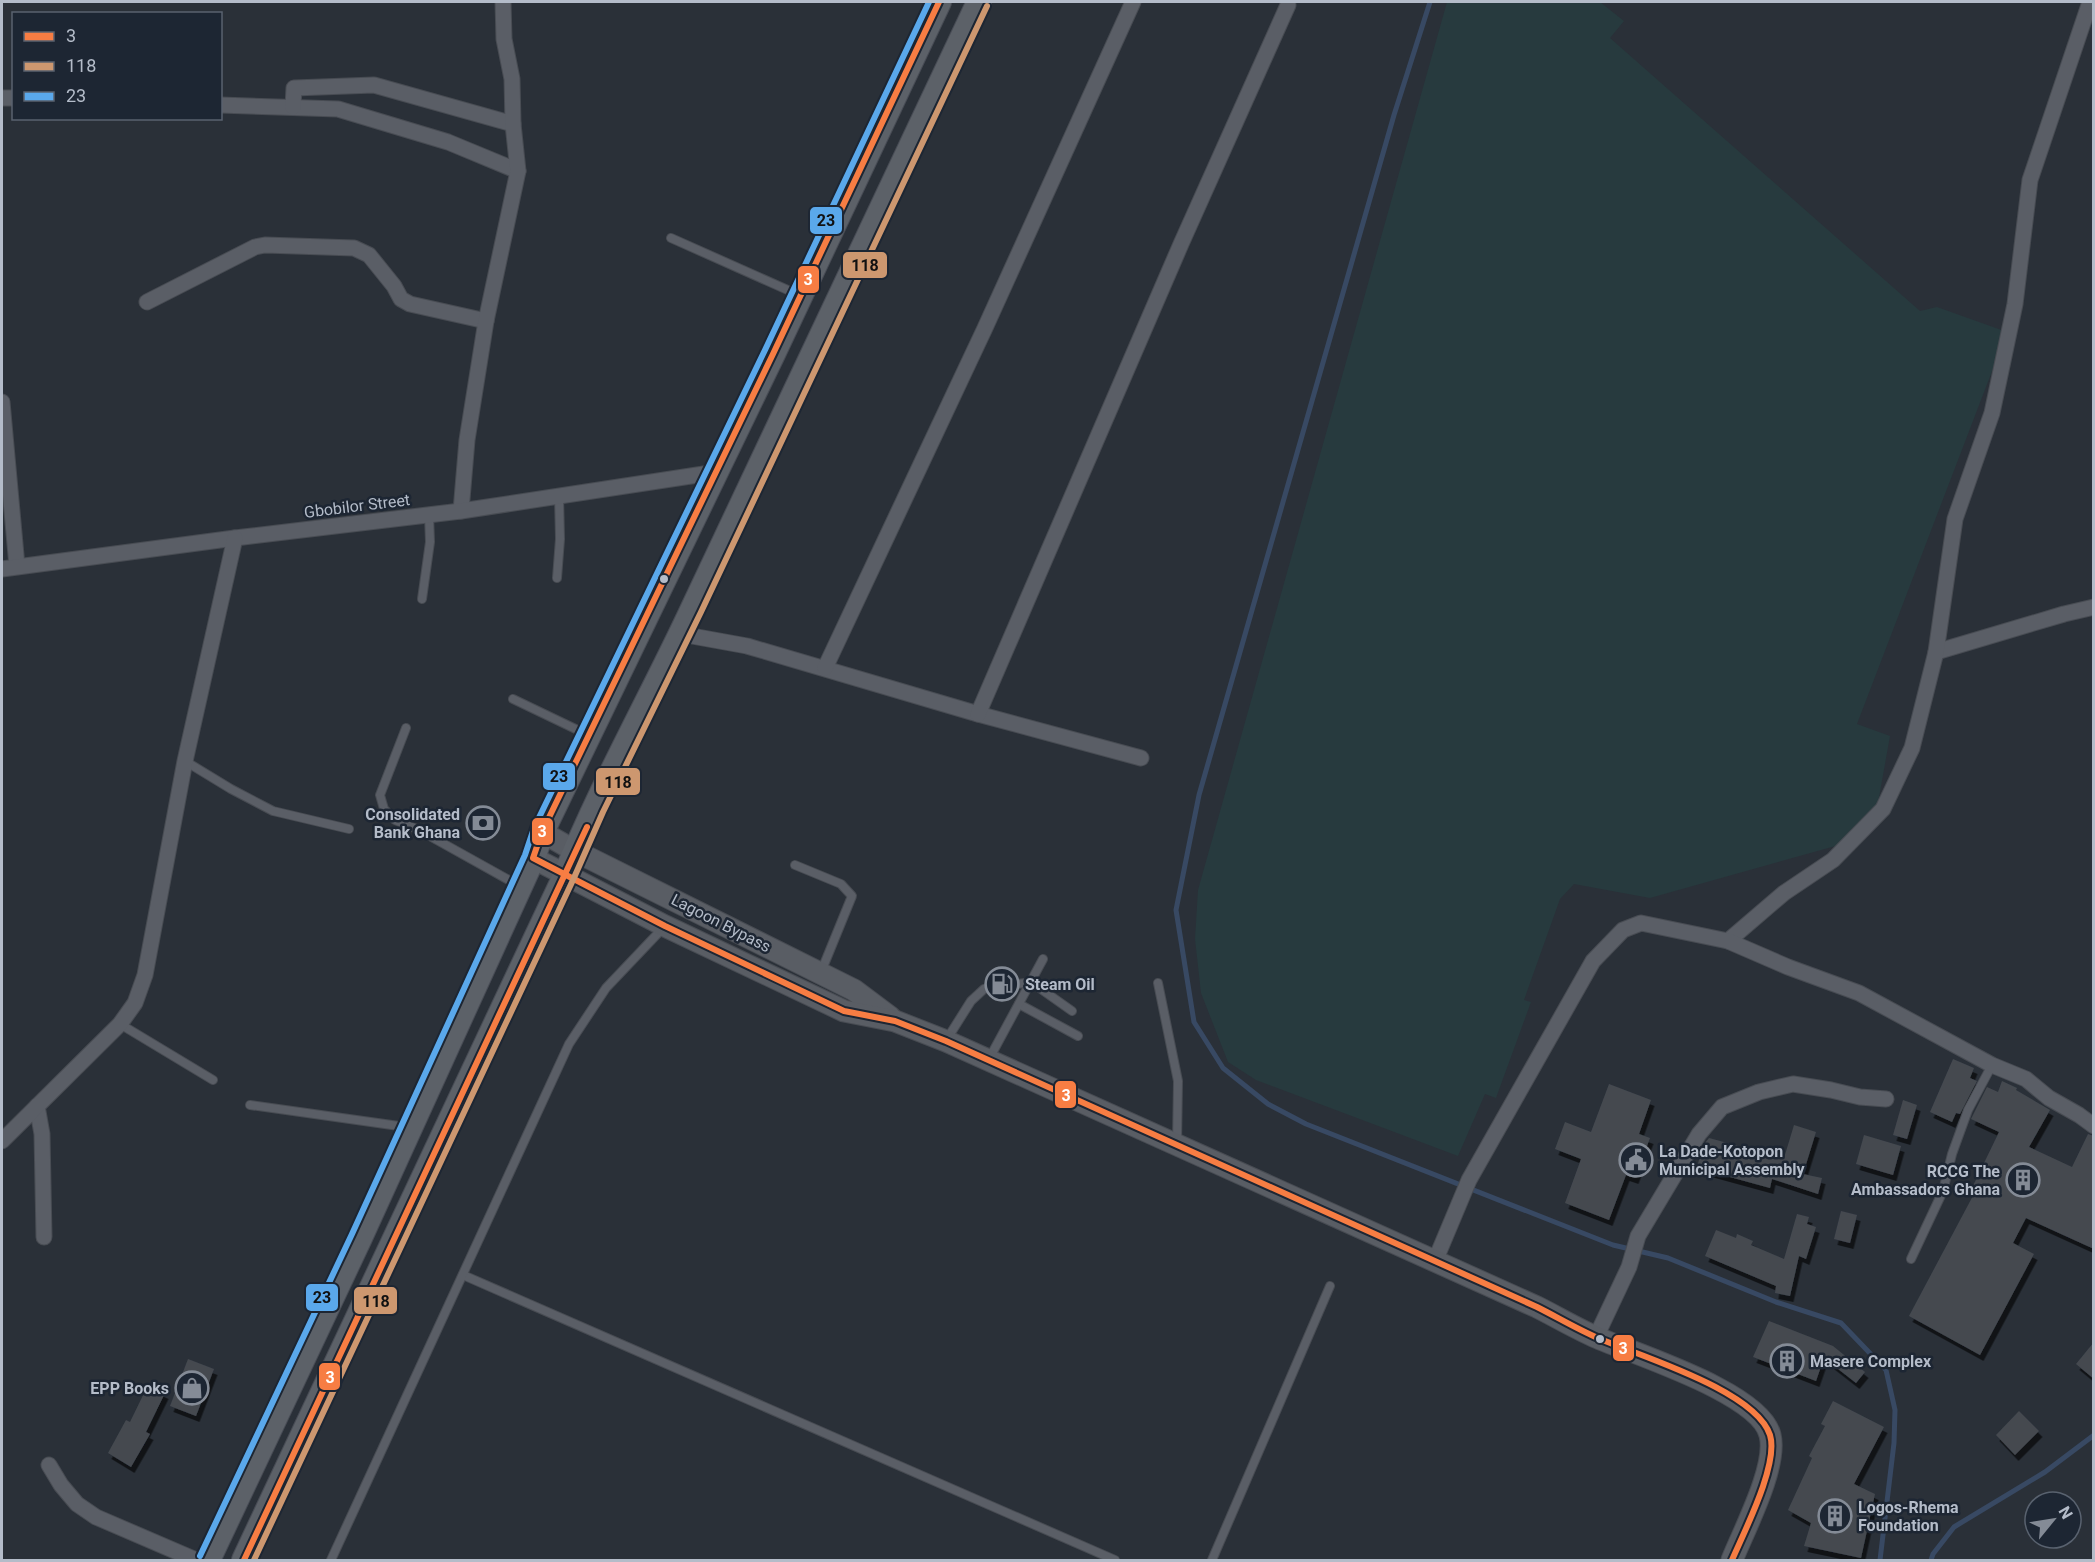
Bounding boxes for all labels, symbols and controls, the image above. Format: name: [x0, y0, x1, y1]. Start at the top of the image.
legend: [12, 12, 222, 120]
text: 3: [66, 25, 76, 46]
text: 118: [66, 55, 96, 76]
text: 23: [66, 85, 86, 106]
line badge: 23: [809, 206, 843, 235]
text: 23: [817, 211, 835, 230]
line badge: 118: [842, 251, 888, 279]
text: 118: [851, 256, 879, 275]
line badge: 3: [797, 265, 820, 294]
text: 3: [803, 270, 813, 289]
street label: Gbobilor Street: [303, 490, 411, 522]
unlabelled marker: [658, 573, 670, 585]
line badge: 23: [542, 762, 576, 791]
text: 23: [550, 767, 568, 786]
line badge: 118: [595, 767, 641, 796]
text: 118: [604, 773, 632, 792]
place label: Consolidated Bank Ghana: [365, 805, 460, 842]
bank icon: Consolidated Bank Ghana: [465, 805, 501, 841]
line badge: 3: [531, 817, 554, 846]
text: 3: [537, 822, 547, 841]
street label: Lagoon Bypass: [668, 890, 774, 956]
fuel station icon: Steam Oil: [984, 966, 1020, 1002]
place label: Steam Oil: [1025, 975, 1095, 994]
line badge: 3: [1054, 1080, 1077, 1109]
text: 3: [1061, 1086, 1071, 1105]
public building icon: La Dade-Kotopon Municipal Assembly: [1618, 1142, 1654, 1178]
place label: La Dade-Kotopon Municipal Assembly: [1659, 1142, 1805, 1179]
place label: RCCG The Ambassadors Ghana: [1851, 1162, 2000, 1199]
building icon: RCCG The Ambassadors Ghana: [2005, 1162, 2041, 1198]
line badge: 23: [305, 1283, 339, 1312]
line badge: 118: [353, 1286, 398, 1315]
text: 23: [313, 1288, 331, 1307]
text: 118: [362, 1292, 390, 1311]
unlabelled marker: [1594, 1333, 1606, 1345]
line badge: 3: [1612, 1334, 1635, 1362]
text: 3: [1618, 1339, 1628, 1358]
building icon: Masere Complex: [1769, 1343, 1805, 1379]
place label: Masere Complex: [1810, 1352, 1932, 1371]
line badge: 3: [318, 1362, 341, 1391]
text: 3: [325, 1368, 335, 1387]
shop icon: EPP Books: [174, 1370, 210, 1406]
place label: EPP Books: [90, 1379, 169, 1398]
north arrow: [2023, 1490, 2083, 1550]
building icon: Logos-Rhema Foundation: [1817, 1498, 1853, 1534]
place label: Logos-Rhema Foundation: [1858, 1498, 1959, 1535]
text: N: [2055, 1503, 2077, 1522]

